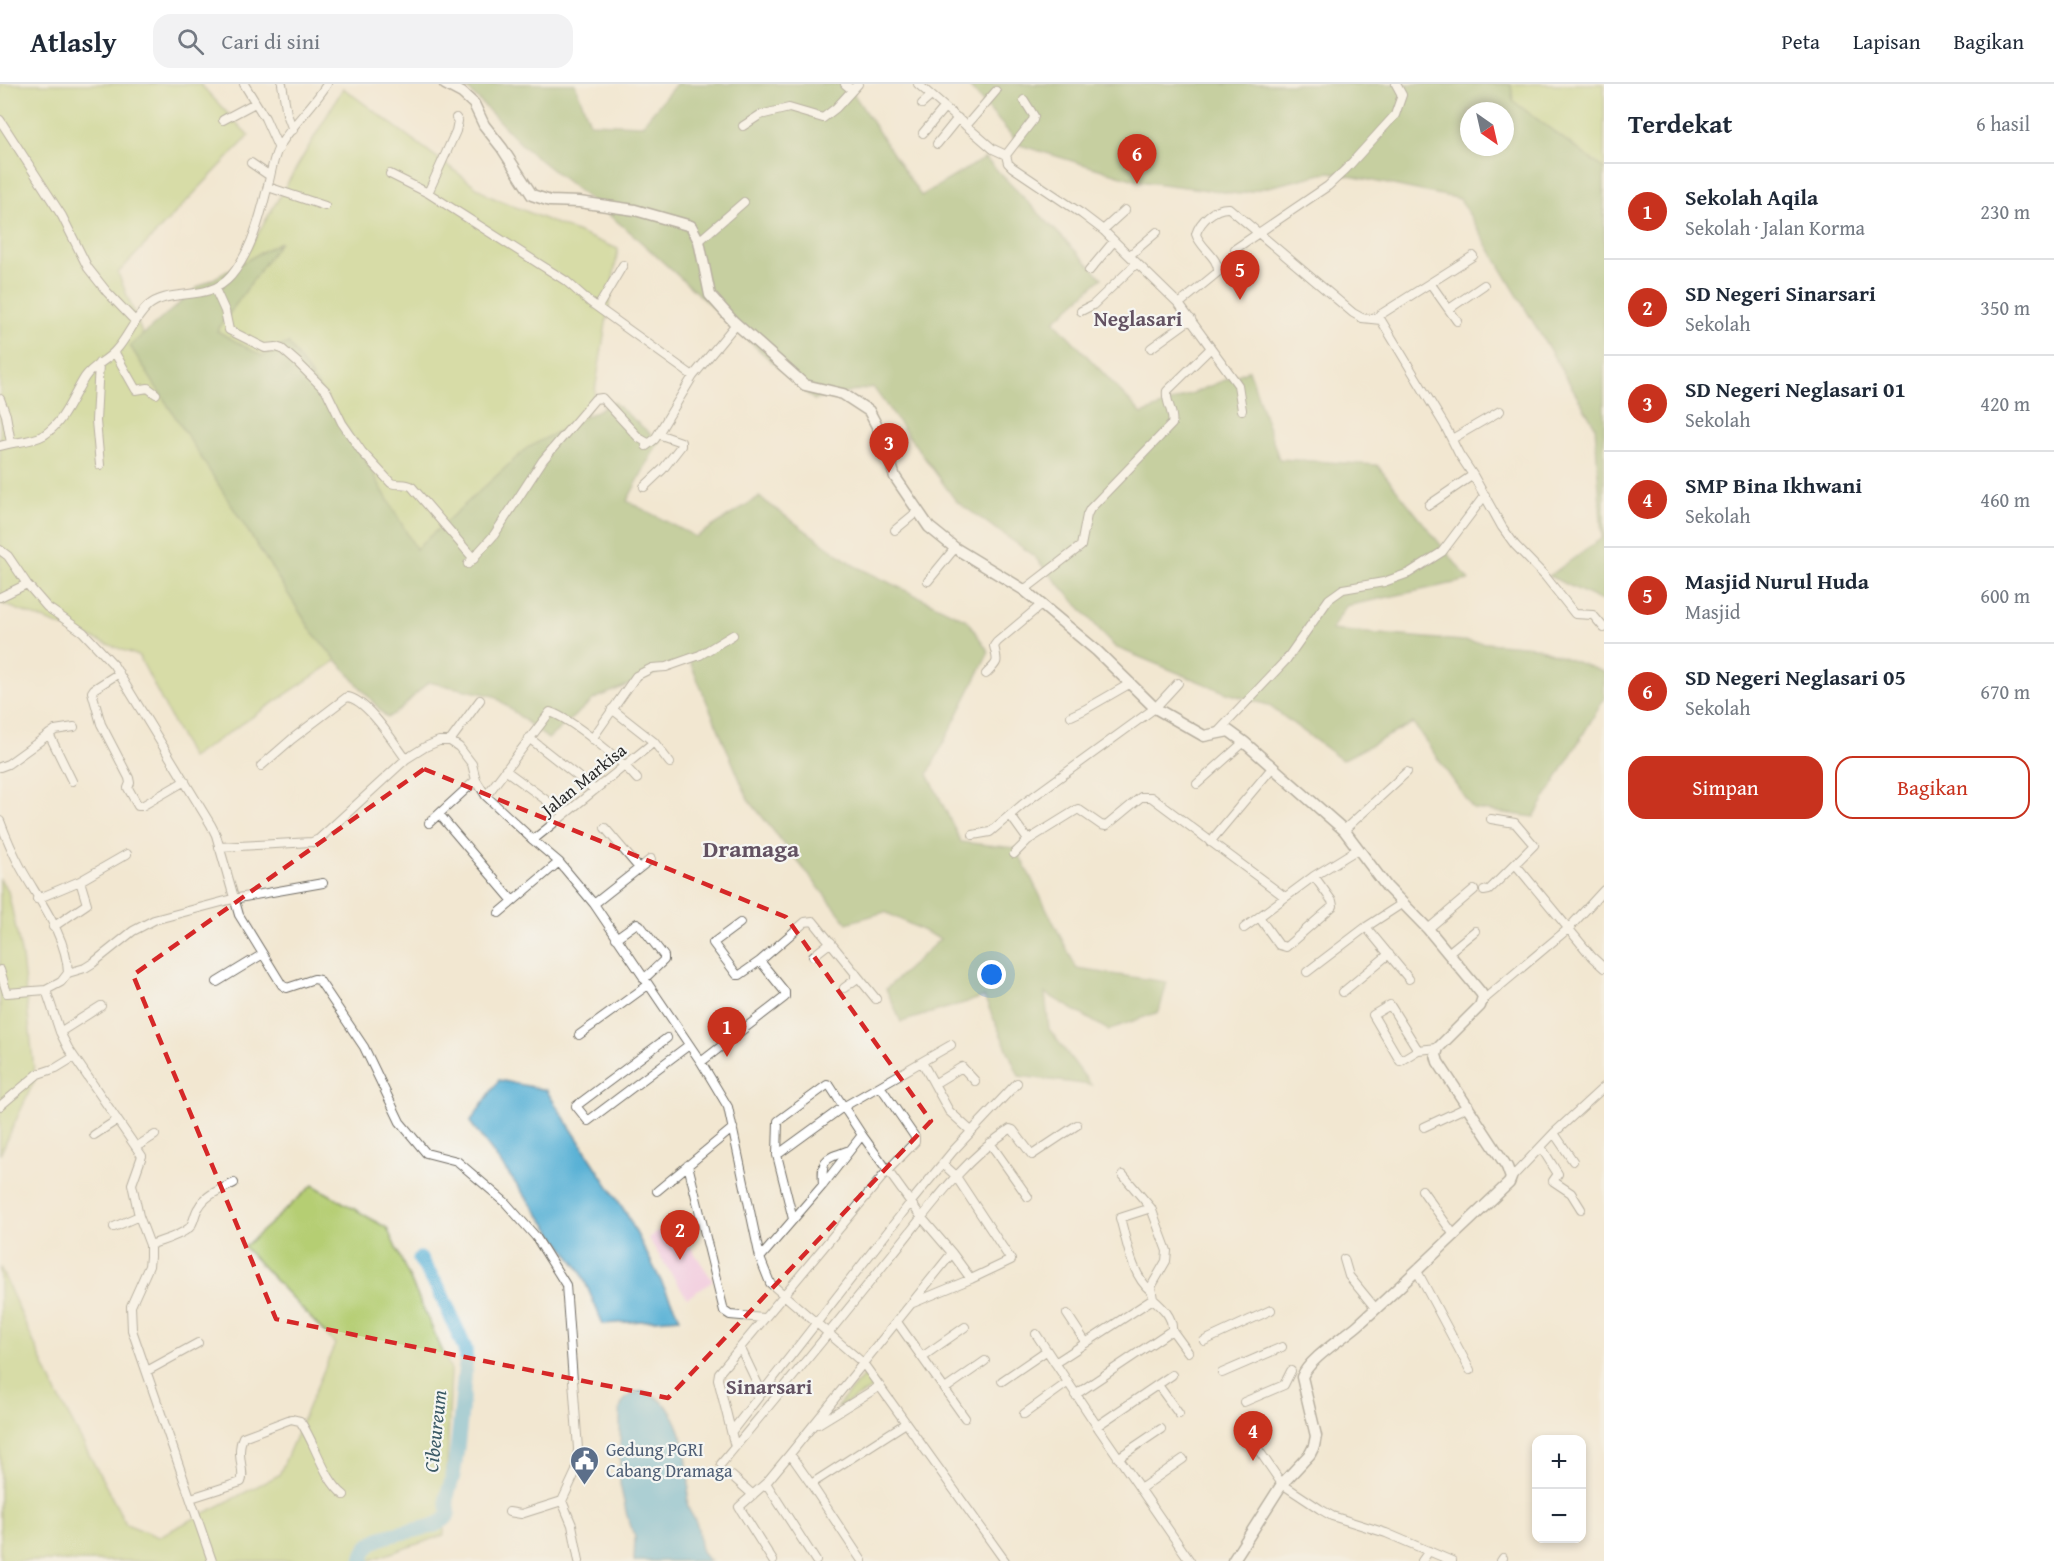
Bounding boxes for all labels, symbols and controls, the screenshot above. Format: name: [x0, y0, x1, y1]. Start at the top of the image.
search box: [153, 14, 573, 68]
text: Atlasly: [30, 21, 117, 62]
icon: search: [174, 25, 207, 58]
text: Cari di sini: [222, 25, 320, 57]
text: Peta: [1782, 26, 1820, 57]
text: Lapisan: [1853, 26, 1920, 57]
text: Bagikan: [1953, 26, 2024, 57]
north arrow: [1460, 102, 1514, 156]
text: Terdekat: [1628, 104, 1732, 143]
text: 6 hasil: [1976, 109, 2030, 138]
pin: 6: [1118, 135, 1156, 184]
text: Sekolah Aqila: [1685, 181, 1818, 213]
text: 1: [1642, 197, 1653, 226]
text: 230 m: [1980, 197, 2030, 226]
text: Sekolah · Jalan Korma: [1685, 213, 1865, 242]
pin: 5: [1220, 250, 1260, 300]
text: SD Negeri Sinarsari: [1685, 277, 1876, 309]
text: 2: [1642, 293, 1653, 322]
text: 350 m: [1980, 293, 2030, 322]
district label: Neglasari: [1094, 303, 1183, 334]
text: Sekolah: [1685, 309, 1750, 338]
text: SD Negeri Neglasari 01: [1685, 373, 1906, 405]
text: 3: [1642, 389, 1653, 418]
text: 420 m: [1980, 389, 2030, 418]
text: Sekolah: [1685, 405, 1750, 434]
pin: 3: [870, 424, 908, 473]
text: SMP Bina Ikhwani: [1685, 469, 1862, 501]
text: 4: [1642, 485, 1653, 514]
text: 460 m: [1980, 485, 2030, 514]
text: Sekolah: [1685, 501, 1750, 530]
text: Masjid Nurul Huda: [1685, 565, 1869, 597]
text: 5: [1642, 581, 1653, 610]
text: 600 m: [1980, 581, 2030, 610]
text: Masjid: [1685, 597, 1740, 626]
text: SD Negeri Neglasari 05: [1685, 661, 1906, 693]
text: 6: [1642, 677, 1653, 706]
text: 670 m: [1980, 677, 2030, 706]
text: Sekolah: [1685, 693, 1750, 722]
street label: Jalan Markisa: [534, 737, 632, 824]
button: Simpan: [1628, 756, 1823, 819]
button: Bagikan: [1835, 756, 2030, 819]
district label: Dramaga: [703, 831, 800, 866]
your location: [977, 960, 1006, 989]
pin: 1: [708, 1008, 746, 1057]
pin: 2: [660, 1210, 700, 1260]
district label: Sinarsari: [726, 1371, 813, 1402]
water label: Cibeureum: [416, 1388, 453, 1474]
pin: 4: [1234, 1412, 1272, 1461]
map controls: [1532, 1435, 1586, 1543]
button: +: [1532, 1435, 1586, 1489]
place label: Gedung PGRI Cabang Dramaga: [606, 1436, 733, 1484]
public building icon: Gedung PGRI Cabang Dramaga: [569, 1444, 601, 1486]
button: −: [1532, 1489, 1586, 1543]

